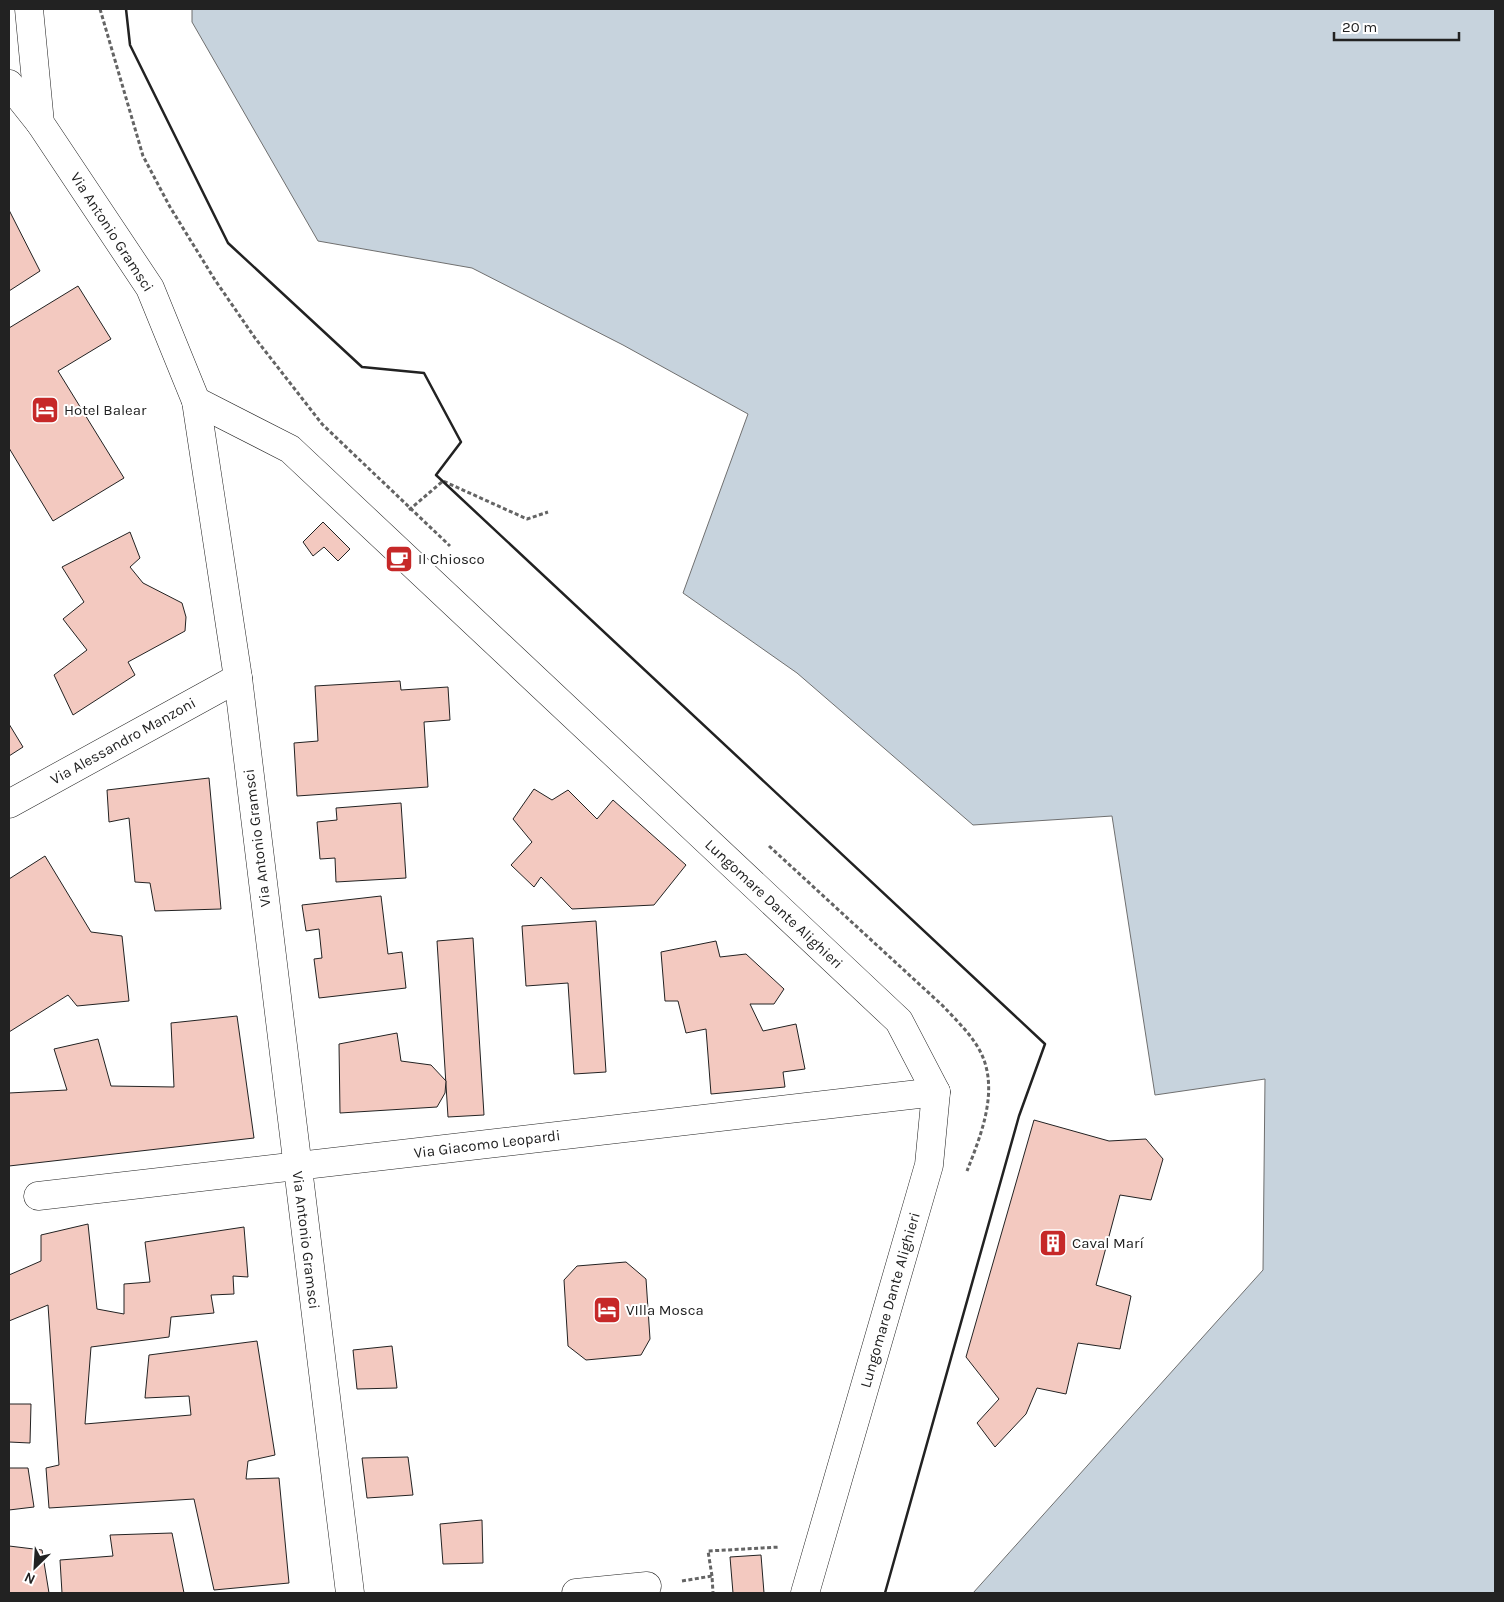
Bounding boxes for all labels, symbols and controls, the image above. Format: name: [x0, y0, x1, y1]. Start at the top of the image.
scale bar: [1334, 10, 1459, 42]
text: 20 m: [1342, 18, 1377, 36]
street label: Via Antonio Gramsci: [67, 169, 157, 295]
hotel icon: Hotel Balear: [30, 395, 60, 425]
place label: Hotel Balear: [64, 401, 147, 419]
cafe icon: Il Chiosco: [384, 544, 414, 574]
place label: Il Chiosco: [418, 550, 485, 568]
street label: Via Alessandro Manzoni: [47, 694, 199, 788]
street label: Via Antonio Gramsci: [240, 768, 274, 908]
street label: Lungomare Dante Alighieri: [701, 835, 847, 973]
street label: Via Giacomo Leopardi: [413, 1126, 561, 1162]
street label: Via Antonio Gramsci: [289, 1170, 323, 1310]
street label: Lungomare Dante Alighieri: [856, 1210, 924, 1390]
building icon: Caval Marí: [1038, 1228, 1068, 1258]
place label: Caval Marí: [1072, 1234, 1144, 1252]
hotel icon: VIlla Mosca: [592, 1295, 622, 1325]
place label: VIlla Mosca: [626, 1301, 704, 1319]
north arrow: [10, 1542, 60, 1592]
text: N: [22, 1569, 38, 1588]

